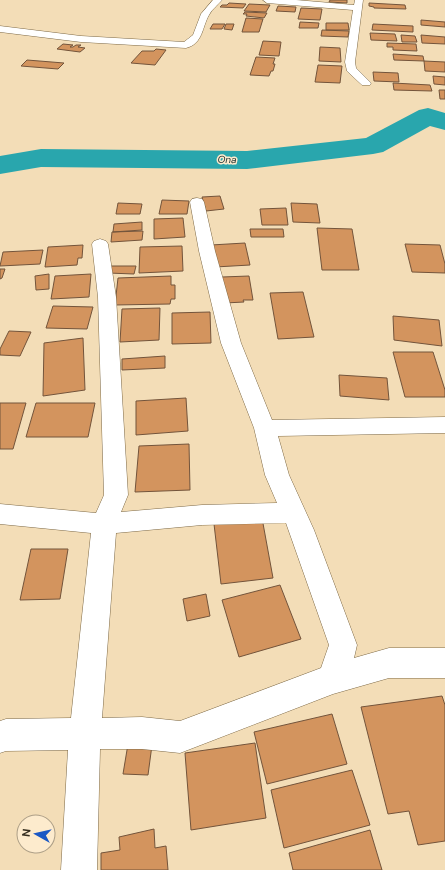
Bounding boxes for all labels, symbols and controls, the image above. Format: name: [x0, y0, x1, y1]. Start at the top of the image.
water label: Ona: [217, 153, 237, 166]
north arrow: [16, 814, 56, 854]
text: N: [19, 828, 34, 838]

